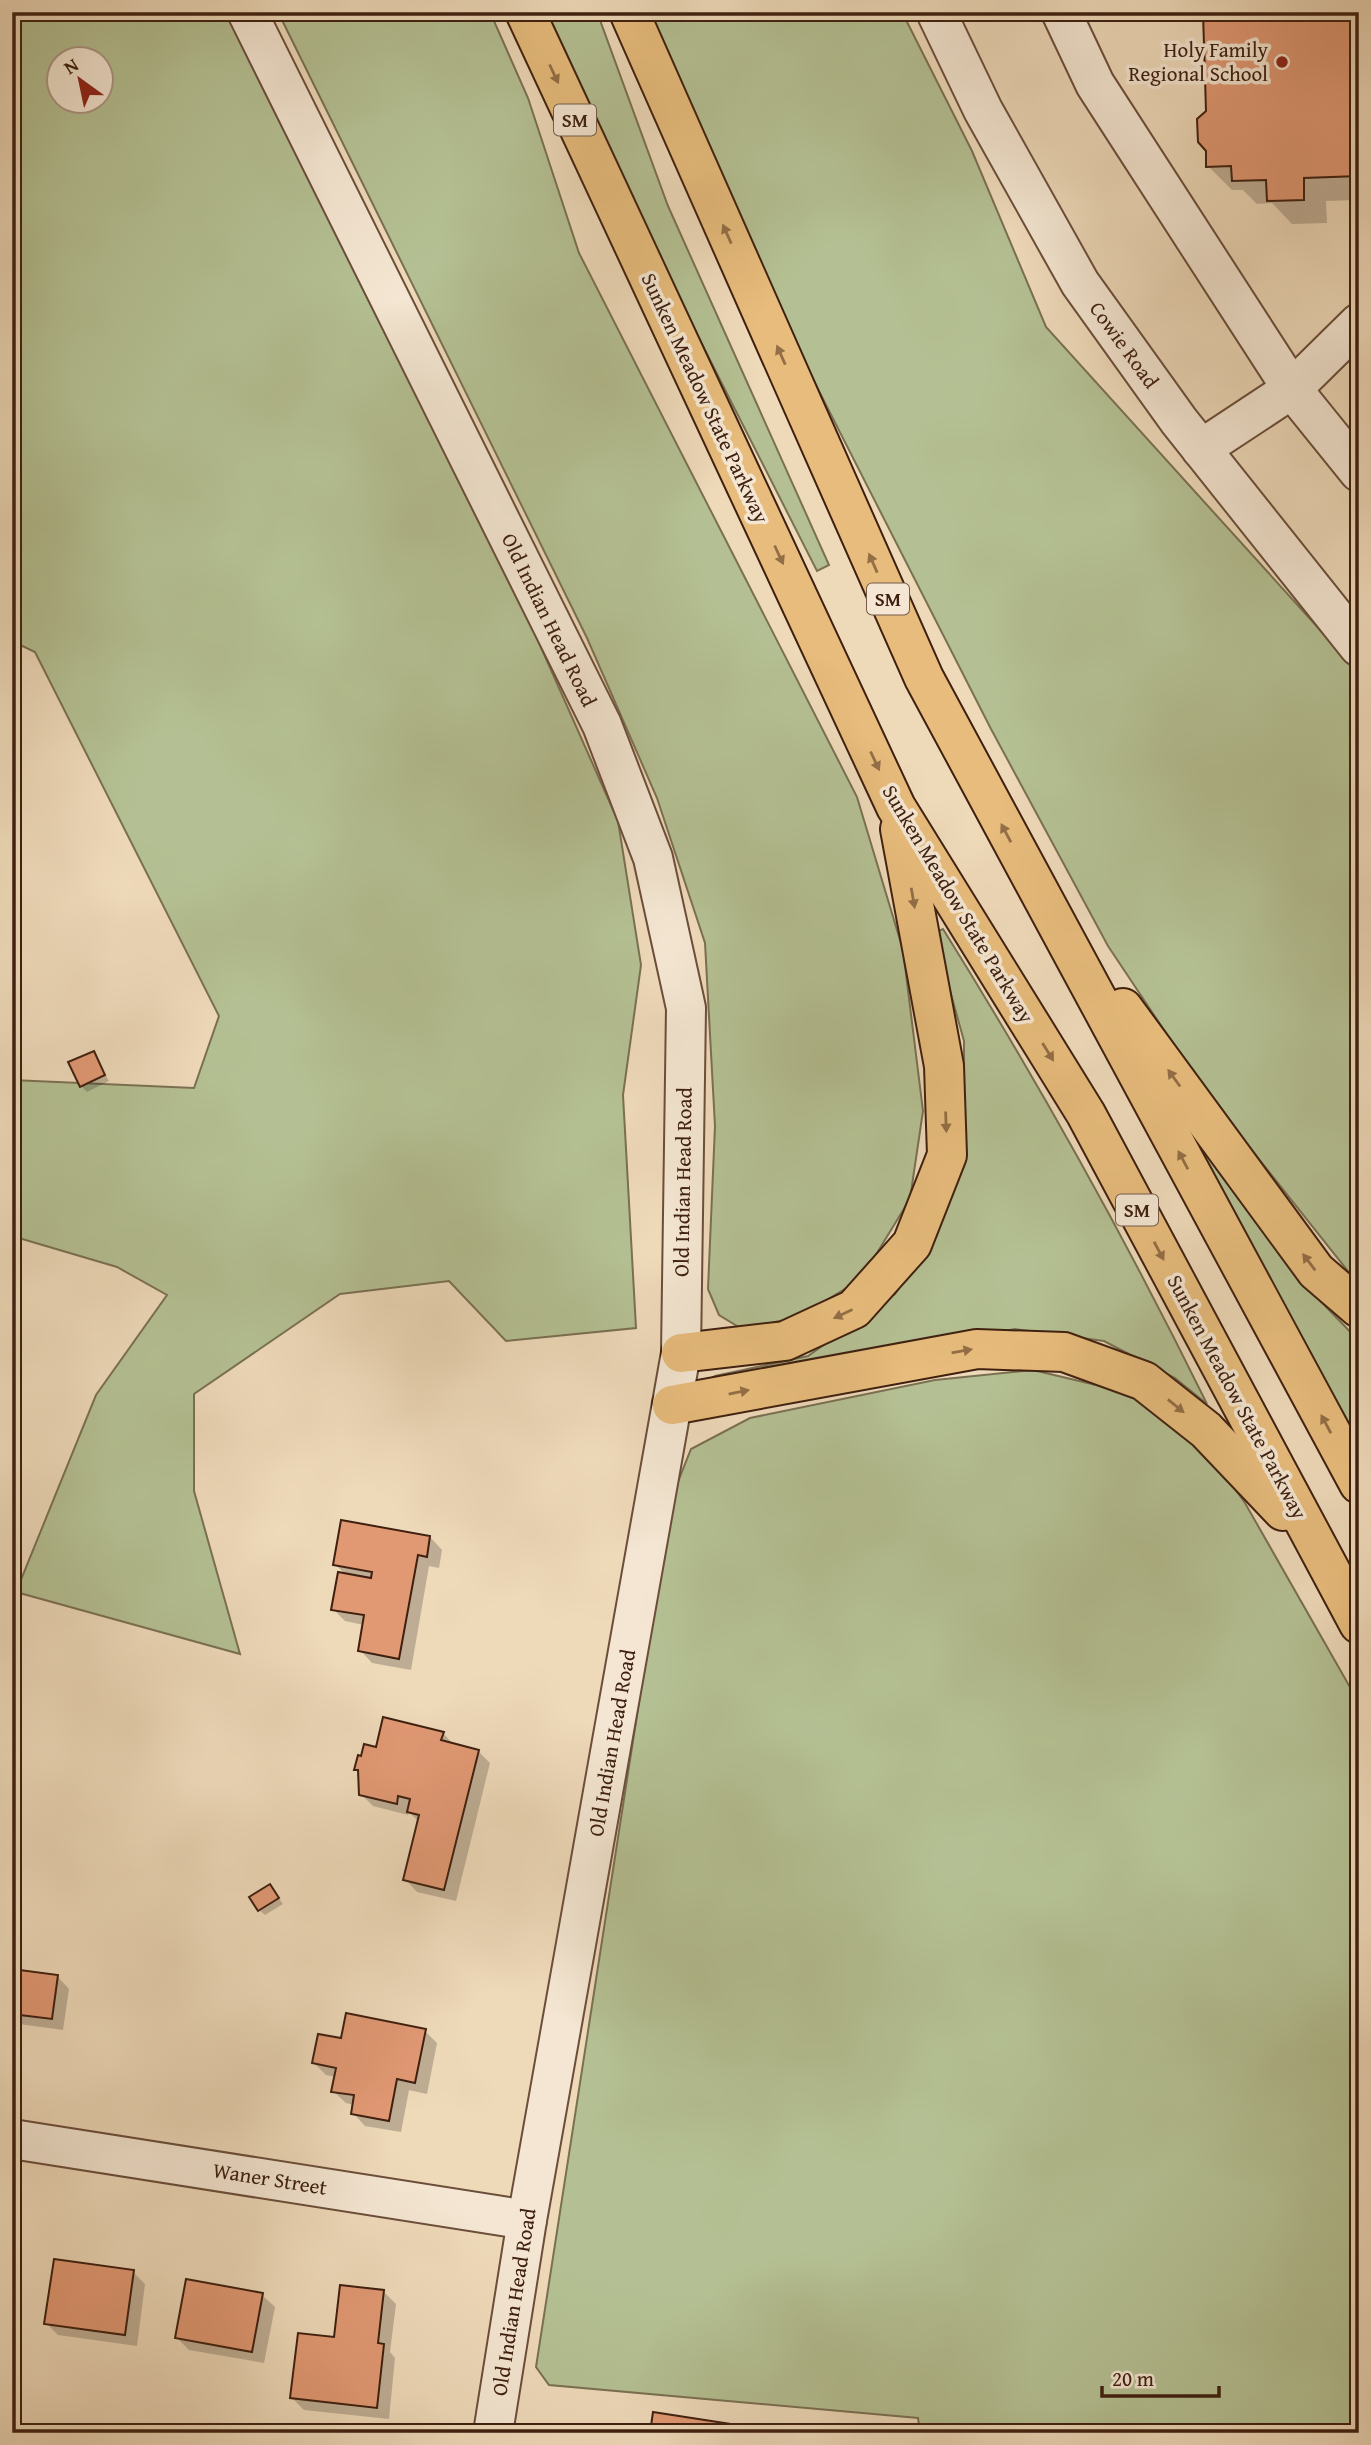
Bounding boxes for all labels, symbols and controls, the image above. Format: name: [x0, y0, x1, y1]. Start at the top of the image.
place label: Holy Family Regional School: [1128, 34, 1269, 89]
north arrow: [46, 46, 116, 116]
text: N: [58, 50, 84, 81]
marker: Holy Family Regional School: [1274, 54, 1290, 70]
one-way arrow: [548, 64, 560, 84]
road number: SM: [554, 104, 596, 136]
one-way arrow: [721, 224, 733, 244]
street label: Sunken Meadow State Parkway: [634, 267, 777, 529]
street label: Cowie Road: [1082, 295, 1167, 395]
one-way arrow: [775, 345, 787, 365]
street label: Old Indian Head Road: [494, 528, 605, 713]
one-way arrow: [773, 545, 785, 565]
one-way arrow: [867, 553, 879, 573]
road number: SM: [867, 584, 909, 614]
one-way arrow: [869, 751, 881, 771]
street label: Sunken Meadow State Parkway: [875, 779, 1042, 1029]
one-way arrow: [1000, 823, 1012, 843]
one-way arrow: [908, 887, 919, 909]
one-way arrow: [1041, 1043, 1054, 1062]
one-way arrow: [1167, 1070, 1182, 1088]
street label: Old Indian Head Road: [665, 1086, 700, 1277]
one-way arrow: [940, 1112, 951, 1134]
one-way arrow: [1177, 1150, 1188, 1170]
road number: SM: [1116, 1194, 1158, 1226]
one-way arrow: [1153, 1241, 1165, 1261]
one-way arrow: [1302, 1253, 1317, 1271]
street label: Sunken Meadow State Parkway: [1160, 1269, 1315, 1525]
one-way arrow: [833, 1308, 853, 1320]
one-way arrow: [951, 1345, 973, 1356]
one-way arrow: [728, 1387, 750, 1398]
one-way arrow: [1167, 1398, 1184, 1413]
one-way arrow: [1320, 1415, 1332, 1434]
street label: Old Indian Head Road: [580, 1646, 643, 1839]
street label: Waner Street: [211, 2154, 330, 2203]
street label: Old Indian Head Road: [483, 2205, 544, 2398]
scale bar: [1102, 2354, 1219, 2398]
text: 20 m: [1112, 2363, 1154, 2394]

